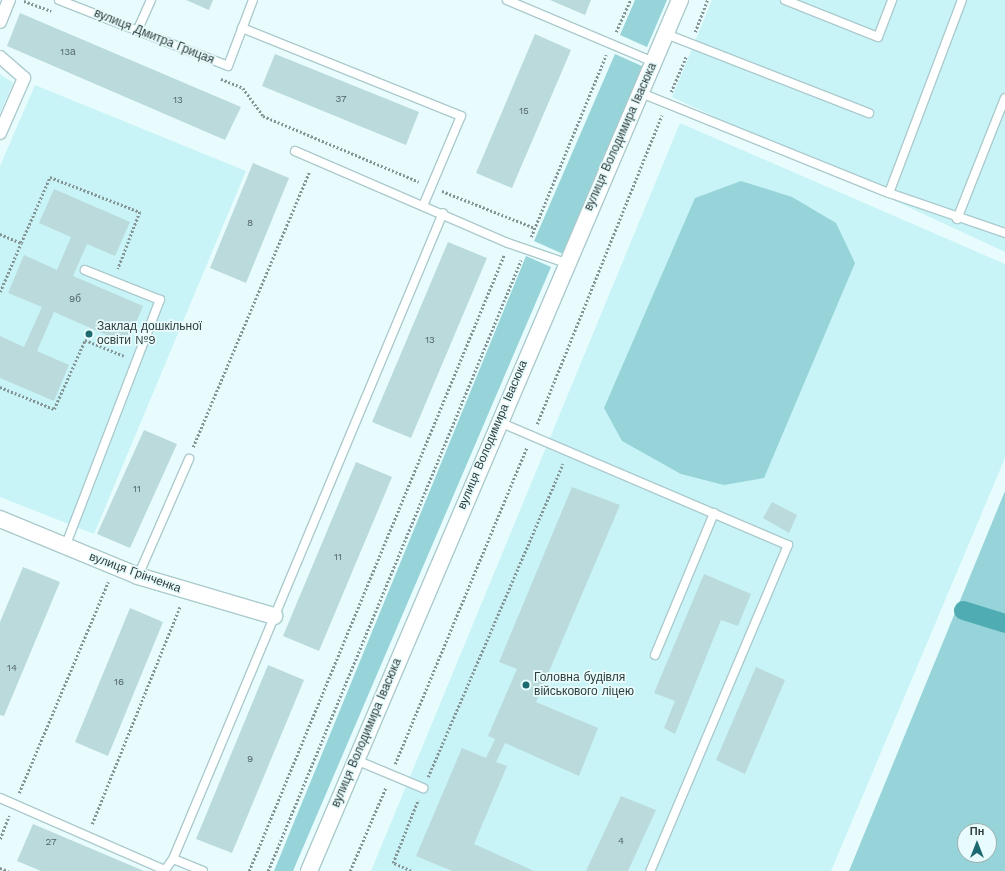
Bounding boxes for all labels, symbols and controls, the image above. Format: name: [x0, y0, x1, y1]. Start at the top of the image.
street label: вулиця Дмитра Грицая: [92, 6, 216, 68]
house number: 13а: [60, 46, 76, 58]
street label: вулиця Володимира Івасюка: [582, 61, 660, 213]
house number: 37: [335, 93, 347, 105]
house number: 13: [173, 94, 183, 106]
house number: 15: [519, 105, 529, 117]
house number: 8: [247, 217, 253, 229]
house number: 9б: [69, 293, 81, 305]
place label: Заклад дошкільної освіти №9: [97, 320, 202, 348]
marker: Заклад дошкільної освіти №9: [84, 329, 94, 339]
house number: 13: [425, 334, 435, 346]
street label: вулиця Володимира Івасюка: [455, 358, 531, 512]
house number: 11: [133, 483, 141, 495]
street label: вулиця Грінченка: [87, 550, 183, 596]
house number: 11: [334, 551, 342, 563]
street label: вулиця Володимира Івасюка: [329, 656, 405, 810]
house number: 14: [7, 662, 17, 674]
place label: Головна будівля військового ліцею: [534, 671, 634, 699]
house number: 16: [114, 676, 124, 688]
marker: Головна будівля військового ліцею: [521, 680, 531, 690]
house number: 9: [247, 753, 253, 765]
north arrow: [957, 823, 997, 863]
text: Пн: [970, 825, 984, 838]
house number: 4: [618, 835, 624, 847]
house number: 27: [45, 836, 57, 848]

